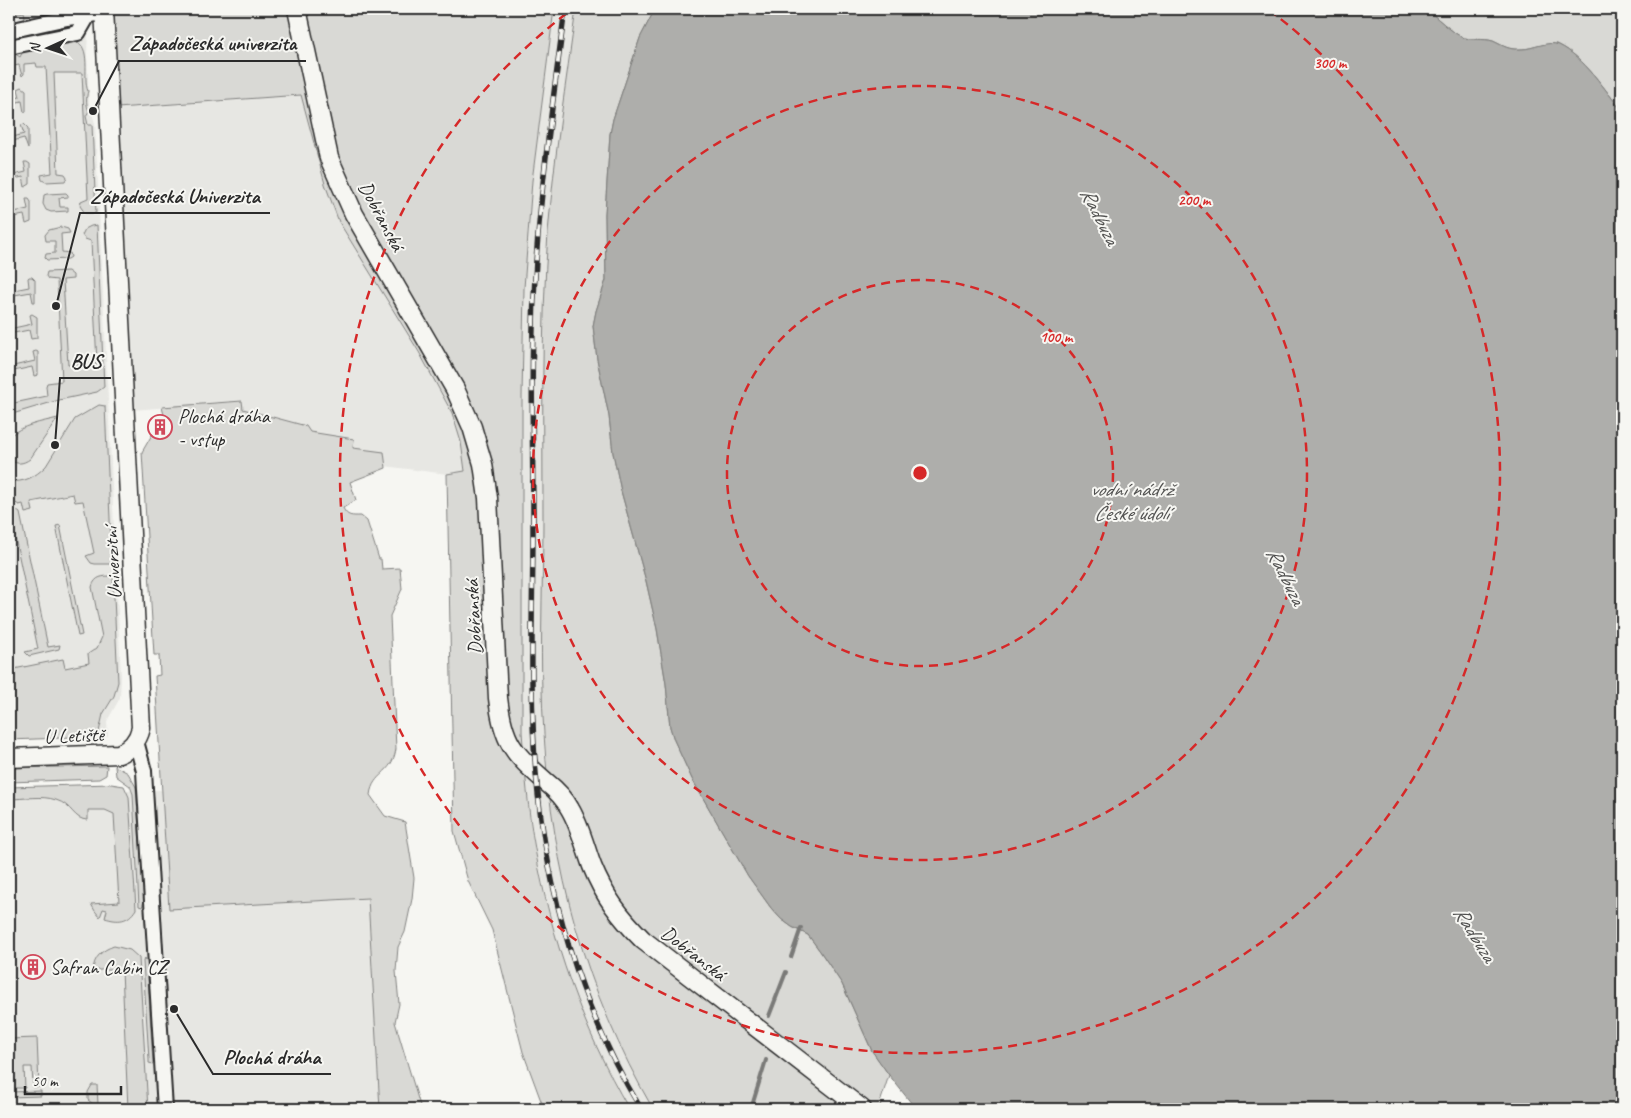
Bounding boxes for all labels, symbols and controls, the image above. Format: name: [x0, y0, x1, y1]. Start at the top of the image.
north arrow: [22, 22, 72, 72]
callout: Západočeská univerzita: [119, 25, 306, 61]
text: Západočeská univerzita: [130, 30, 298, 56]
text: N: [27, 42, 44, 53]
text: 300 m: [1314, 54, 1348, 73]
callout: Západočeská Univerzita: [80, 177, 270, 213]
street label: Dobřanská: [353, 177, 411, 257]
text: Západočeská Univerzita: [90, 183, 262, 209]
water label: Radbuza: [1075, 183, 1126, 251]
text: 200 m: [1178, 191, 1212, 210]
text: 100 m: [1040, 328, 1074, 347]
callout: BUS: [60, 342, 111, 378]
text: BUS: [70, 348, 105, 374]
place label: Plochá dráha - vstup: [178, 404, 271, 452]
building icon: Plochá dráha - vstup: [147, 414, 173, 440]
centre of rings: [911, 464, 929, 482]
water label: vodní nádrž České údolí: [1090, 476, 1177, 526]
street label: Univerzitní: [98, 522, 127, 600]
water label: Radbuza: [1261, 543, 1312, 611]
street label: Dobřanská: [459, 576, 488, 655]
street label: U Letiště: [44, 722, 108, 749]
water label: Radbuza: [1448, 901, 1503, 969]
street label: Dobřanská: [656, 920, 733, 988]
building icon: Safran Cabin CZ: [20, 954, 46, 980]
place label: Safran Cabin CZ: [50, 955, 171, 980]
callout: Plochá dráha: [213, 1038, 331, 1074]
text: Plochá dráha: [223, 1044, 322, 1070]
scale bar: [25, 1063, 121, 1095]
text: 50 m: [32, 1072, 59, 1091]

